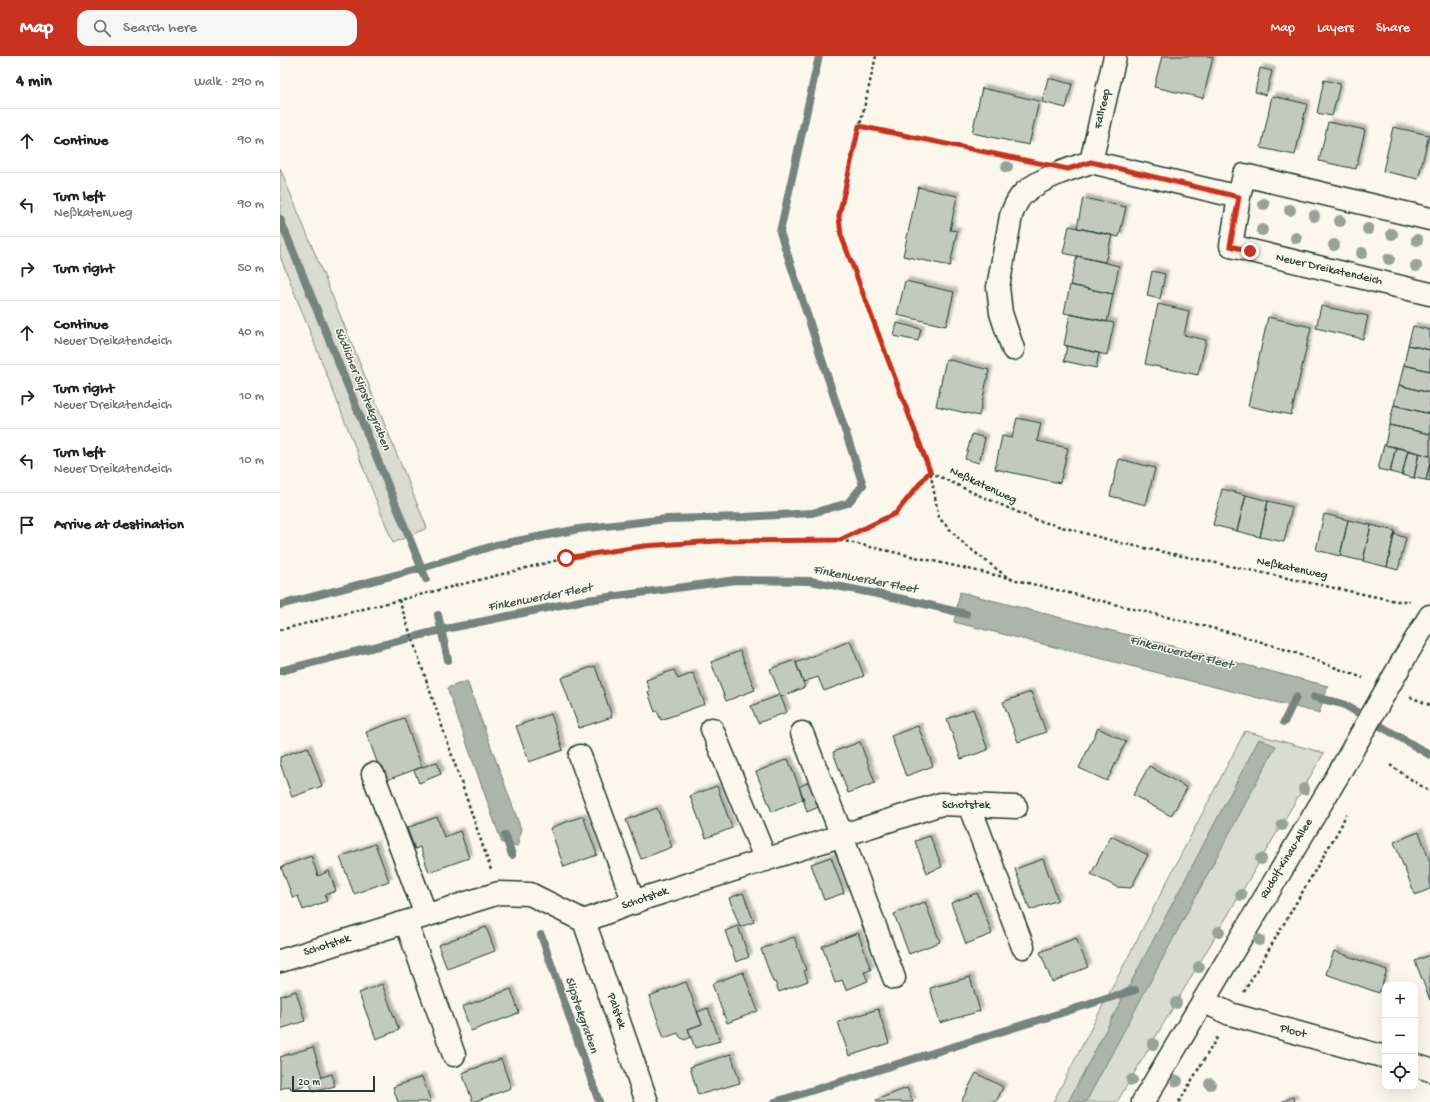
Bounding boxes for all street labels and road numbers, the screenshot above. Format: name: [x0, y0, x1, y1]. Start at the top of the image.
street label: Fallreep: [1091, 88, 1114, 131]
street label: Neuer Dreikatendeich: [1274, 251, 1384, 289]
street label: Neßkatenweg: [947, 464, 1019, 508]
street label: Neßkatenweg: [1255, 555, 1329, 583]
street label: Schotstek: [942, 799, 992, 813]
street label: Rudolf-Kinau-Allee: [1258, 816, 1317, 902]
street label: Schotstek: [620, 884, 672, 913]
street label: Schotstek: [302, 931, 354, 960]
street label: Palstek: [603, 990, 629, 1032]
street label: Ploot: [1277, 1022, 1309, 1042]

